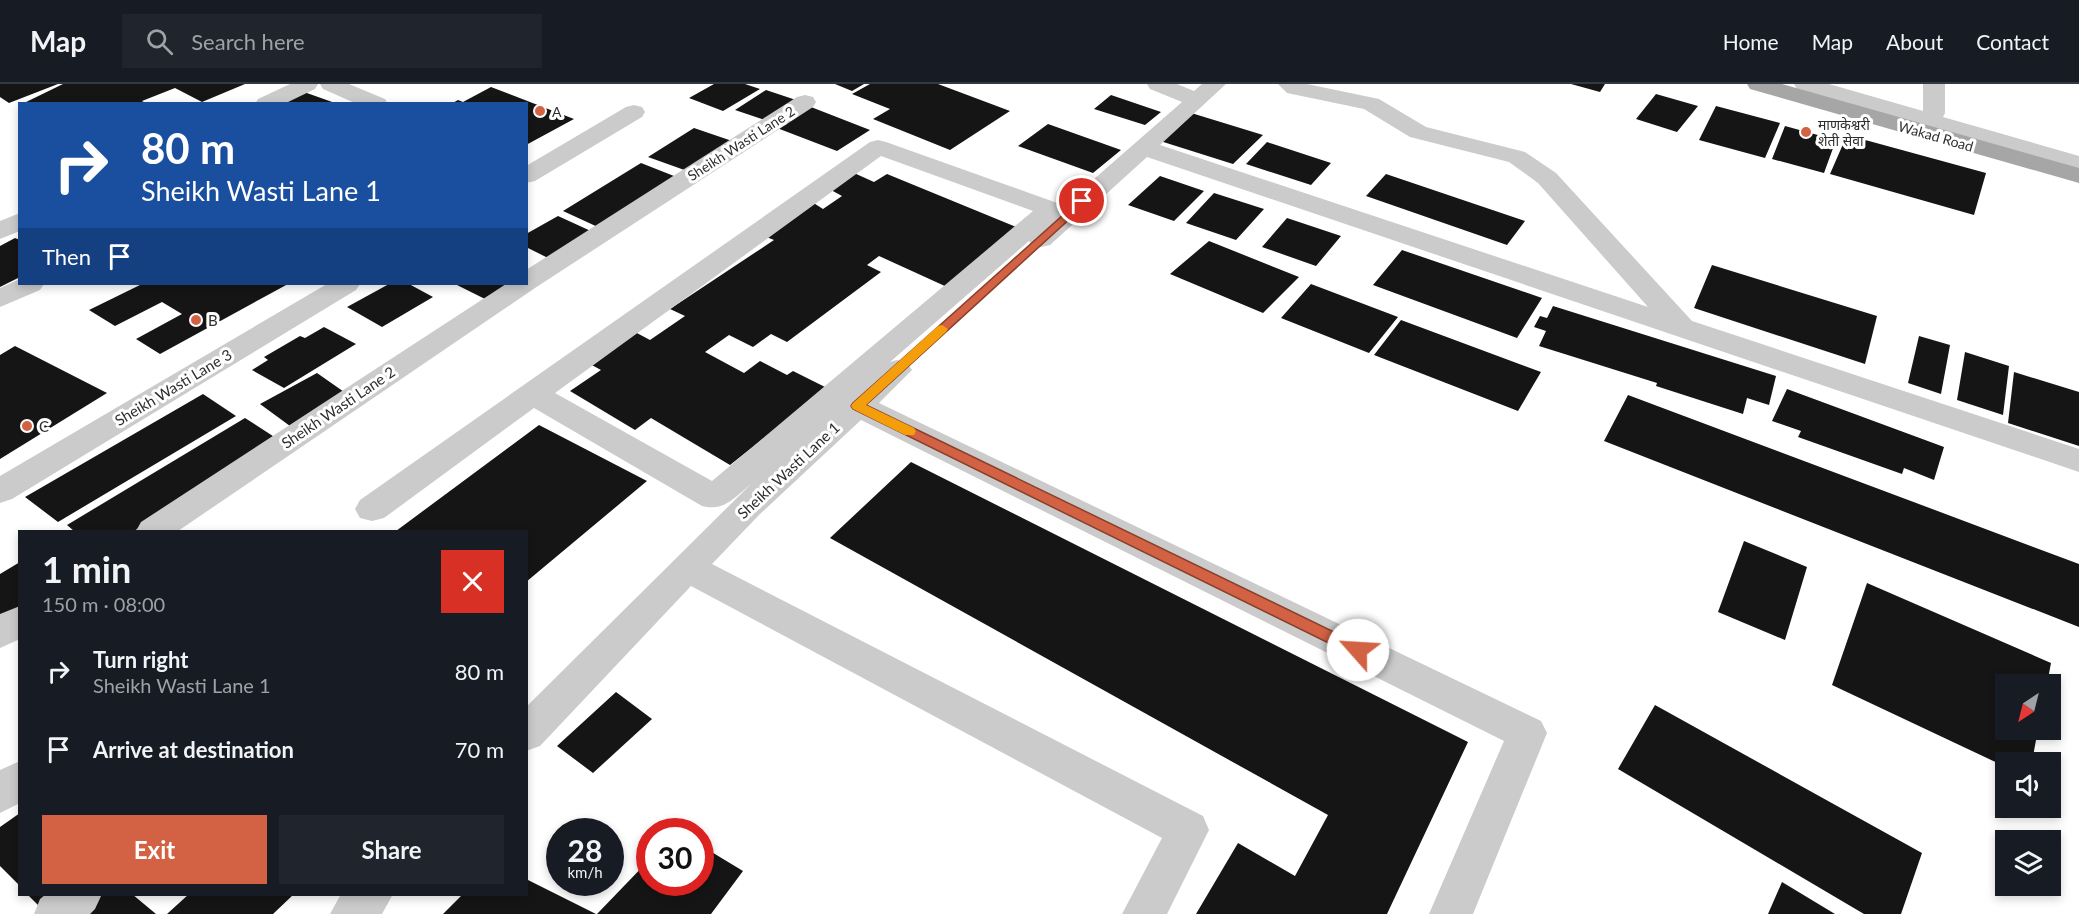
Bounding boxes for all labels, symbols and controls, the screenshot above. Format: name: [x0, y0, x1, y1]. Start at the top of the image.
search box: [122, 14, 542, 68]
text: Map: [30, 24, 86, 58]
icon: search: [143, 25, 176, 58]
text: Search here: [191, 28, 305, 55]
text: Home: [1723, 29, 1779, 54]
text: Map: [1812, 29, 1853, 54]
text: About: [1886, 29, 1943, 54]
text: Contact: [1976, 29, 2049, 54]
street label: Sheikh Wasti Lane 2: [684, 102, 798, 184]
place label: A: [552, 103, 562, 120]
marker: A: [533, 104, 547, 118]
place label: माणकेश्वरी शेती सेवा: [1818, 116, 1870, 149]
street label: Wakad Road: [1897, 117, 1975, 155]
text: 80 m: [141, 123, 235, 173]
marker: माणकेश्वरी शेती सेवा: [1799, 125, 1813, 139]
icon: right: [42, 126, 120, 204]
text: Sheikh Wasti Lane 1: [141, 174, 381, 207]
pin: [1056, 175, 1107, 226]
icon: arrive: [1065, 184, 1098, 217]
icon: arrive: [103, 240, 136, 273]
text: Then: [42, 243, 91, 270]
place label: B: [208, 311, 218, 329]
marker: B: [189, 313, 203, 327]
street label: Sheikh Wasti Lane 3: [111, 345, 235, 429]
street label: Sheikh Wasti Lane 2: [278, 362, 398, 452]
place label: C: [39, 417, 49, 435]
street label: Sheikh Wasti Lane 1: [733, 418, 843, 522]
marker: C: [20, 419, 34, 433]
text: 1 min: [42, 547, 131, 591]
button: close: [441, 550, 504, 613]
text: 150 m · 08:00: [42, 592, 165, 616]
position arrow: [1326, 618, 1390, 682]
text: Turn right: [93, 646, 188, 673]
icon: right: [42, 655, 75, 688]
text: 80 m: [455, 658, 504, 685]
text: Sheikh Wasti Lane 1: [93, 673, 271, 697]
north arrow: [1995, 674, 2061, 740]
map controls: [1995, 674, 2061, 896]
icon: arrive: [42, 733, 75, 766]
text: Arrive at destination: [93, 736, 294, 763]
text: 70 m: [455, 736, 504, 763]
button: sound: [1995, 752, 2061, 818]
button: Exit: [42, 815, 267, 884]
button: Share: [279, 815, 504, 884]
speed limit sign: 30: [636, 818, 714, 896]
button: layers: [1995, 830, 2061, 896]
text: 28: [568, 832, 602, 868]
text: km/h: [567, 863, 603, 881]

